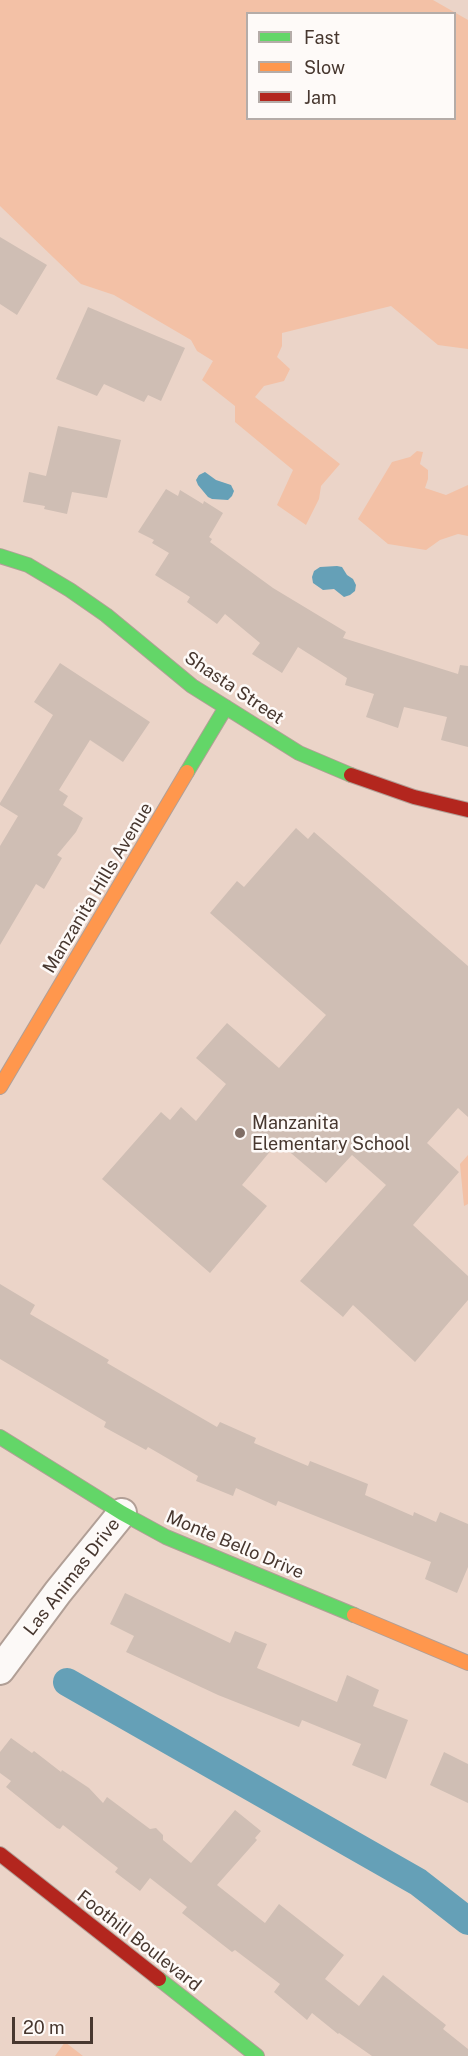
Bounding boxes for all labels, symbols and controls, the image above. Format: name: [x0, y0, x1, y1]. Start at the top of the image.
legend: [246, 12, 456, 120]
text: Fast: [304, 27, 340, 48]
text: Slow: [304, 57, 345, 78]
text: Jam: [304, 87, 337, 108]
street label: Shasta Street: [180, 647, 288, 729]
street label: Manzanita Hills Avenue: [39, 799, 157, 977]
place label: Manzanita Elementary School: [252, 1112, 410, 1154]
marker: Manzanita Elementary School: [233, 1126, 247, 1140]
street label: Monte Bello Drive: [163, 1506, 307, 1584]
street label: Las Animas Drive: [19, 1514, 125, 1640]
street label: Foothill Boulevard: [73, 1886, 205, 1996]
scale bar: [15, 2005, 96, 2043]
text: 20 m: [23, 2017, 65, 2038]

